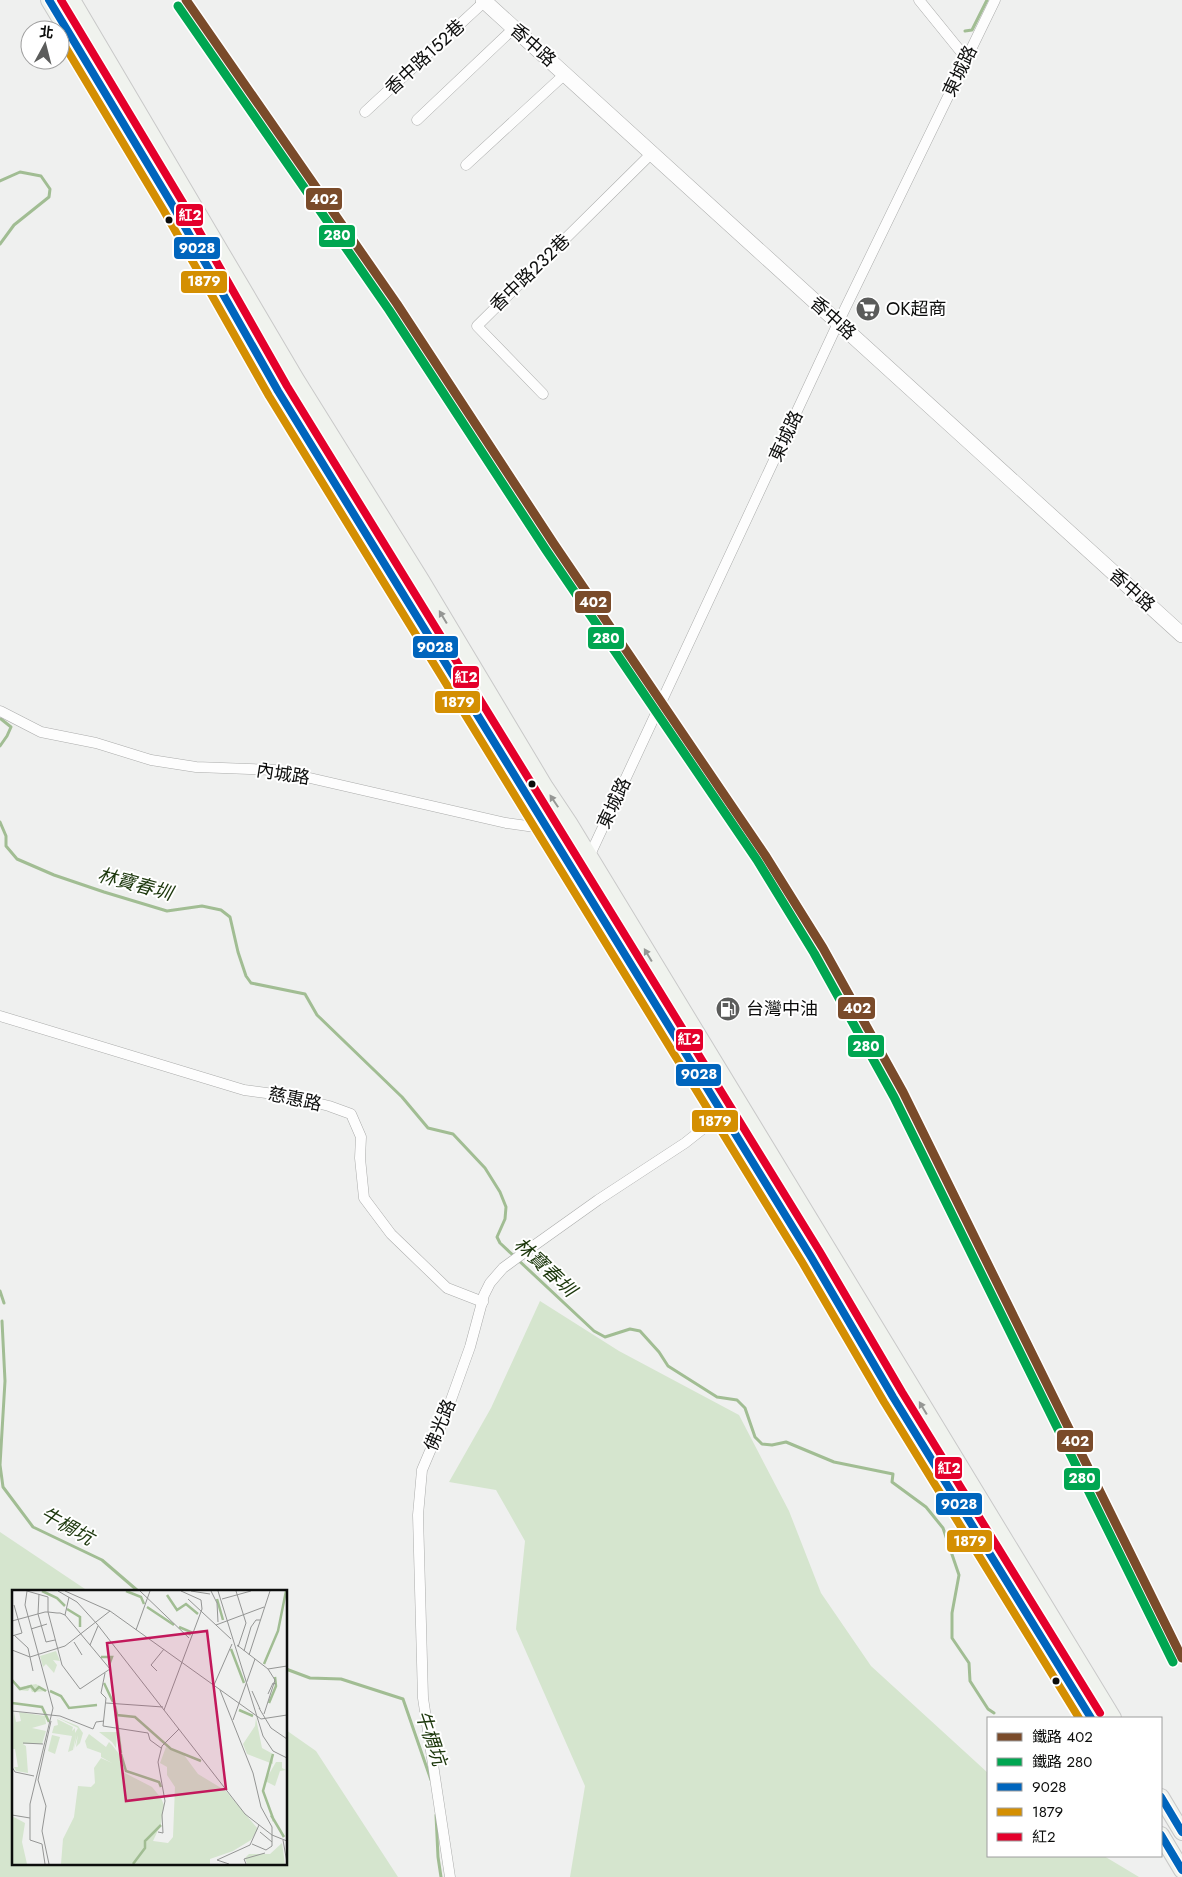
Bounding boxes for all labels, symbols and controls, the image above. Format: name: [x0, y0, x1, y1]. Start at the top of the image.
street label: 香中路152巷: [379, 13, 471, 101]
street label: 香中路: [504, 17, 562, 73]
north arrow: [20, 20, 70, 70]
text: 北: [38, 21, 55, 43]
street label: 東城路: [936, 41, 984, 101]
line badge: 402: [305, 187, 343, 211]
text: 402: [310, 189, 338, 209]
line badge: 紅2: [175, 203, 204, 227]
text: 紅2: [178, 205, 202, 225]
unlabelled marker: [164, 215, 174, 225]
line badge: 280: [318, 224, 356, 248]
text: 280: [323, 225, 351, 245]
street label: 香中路232巷: [484, 228, 576, 318]
line badge: 9028: [173, 236, 221, 260]
text: 9028: [179, 238, 216, 258]
line badge: 1879: [180, 270, 228, 294]
text: 1879: [187, 271, 221, 291]
street label: 香中路: [804, 290, 862, 346]
supermarket icon: OK超商: [855, 296, 881, 322]
place label: OK超商: [886, 296, 946, 322]
street label: 東城路: [763, 406, 809, 466]
street label: 香中路: [1103, 562, 1161, 618]
line badge: 402: [574, 590, 612, 614]
text: 402: [579, 592, 607, 612]
one-way arrow: [438, 611, 447, 624]
line badge: 280: [587, 626, 625, 650]
text: 280: [592, 628, 620, 648]
line badge: 9028: [412, 635, 459, 659]
text: 9028: [417, 637, 454, 657]
line badge: 紅2: [452, 665, 480, 689]
text: 紅2: [454, 667, 478, 687]
line badge: 1879: [434, 690, 481, 714]
text: 1879: [441, 692, 475, 712]
street label: 內城路: [254, 757, 312, 791]
street label: 東城路: [591, 773, 637, 833]
unlabelled marker: [527, 779, 537, 789]
one-way arrow: [549, 794, 559, 808]
water label: 林寶春圳: [95, 861, 178, 908]
one-way arrow: [644, 948, 653, 961]
fuel station icon: 台灣中油: [715, 996, 741, 1022]
place label: 台灣中油: [746, 996, 818, 1022]
line badge: 402: [837, 996, 876, 1020]
text: 402: [843, 998, 871, 1018]
line badge: 紅2: [675, 1028, 704, 1052]
text: 紅2: [677, 1029, 701, 1049]
line badge: 280: [847, 1034, 885, 1058]
text: 280: [852, 1036, 880, 1056]
line badge: 9028: [675, 1063, 722, 1087]
text: 9028: [681, 1064, 718, 1084]
street label: 慈惠路: [266, 1081, 324, 1117]
line badge: 1879: [691, 1109, 739, 1133]
text: 1879: [698, 1111, 732, 1131]
water label: 林寶春圳: [508, 1231, 584, 1305]
street label: 佛光路: [418, 1395, 462, 1455]
one-way arrow: [918, 1401, 928, 1414]
line badge: 402: [1056, 1429, 1094, 1453]
text: 402: [1061, 1431, 1089, 1451]
line badge: 紅2: [934, 1456, 963, 1480]
text: 紅2: [937, 1458, 961, 1478]
line badge: 280: [1063, 1467, 1101, 1491]
text: 280: [1068, 1468, 1096, 1488]
line badge: 9028: [935, 1492, 983, 1516]
text: 9028: [941, 1494, 978, 1514]
water label: 牛椆坑: [36, 1500, 101, 1553]
line badge: 1879: [946, 1529, 993, 1553]
text: 1879: [953, 1531, 987, 1551]
inset map: [12, 1590, 288, 1864]
unlabelled marker: [1051, 1676, 1061, 1686]
water label: 牛椆坑: [409, 1707, 454, 1772]
legend: [987, 1717, 1162, 1857]
text: 鐵路 402: [1032, 1726, 1093, 1748]
text: 鐵路 280: [1032, 1751, 1092, 1773]
text: 9028: [1032, 1776, 1066, 1798]
text: 1879: [1032, 1801, 1063, 1823]
text: 紅2: [1032, 1826, 1056, 1848]

